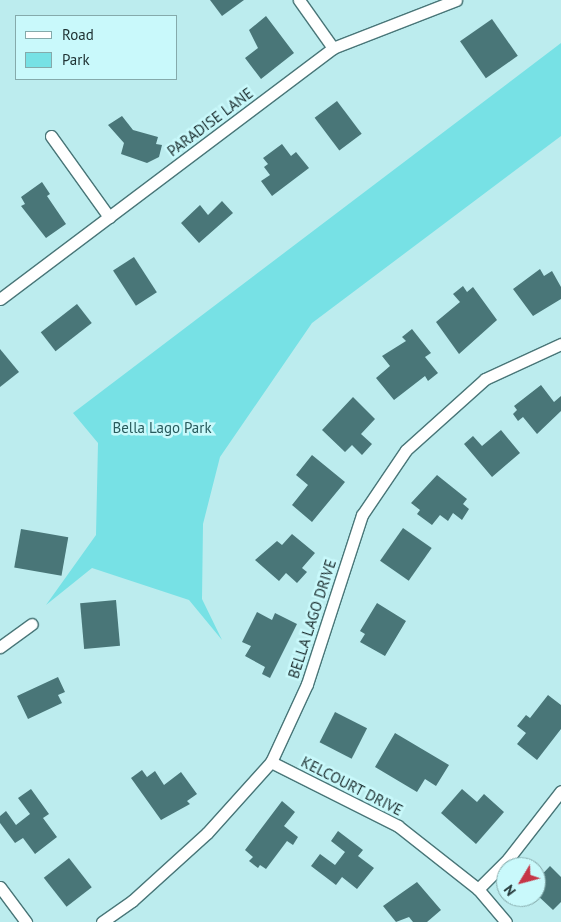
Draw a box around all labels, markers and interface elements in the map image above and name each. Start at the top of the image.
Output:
legend [15,15,178,80]
text: Road [62,25,94,44]
text: Park [62,50,90,69]
street label: PARADISE LANE [164,84,256,160]
park label: Bella Lago Park [112,419,212,437]
street label: BELLA LAGO DRIVE [284,557,340,681]
street label: KELCOURT DRIVE [298,753,406,819]
north arrow [496,857,546,907]
text: N [500,881,520,900]

